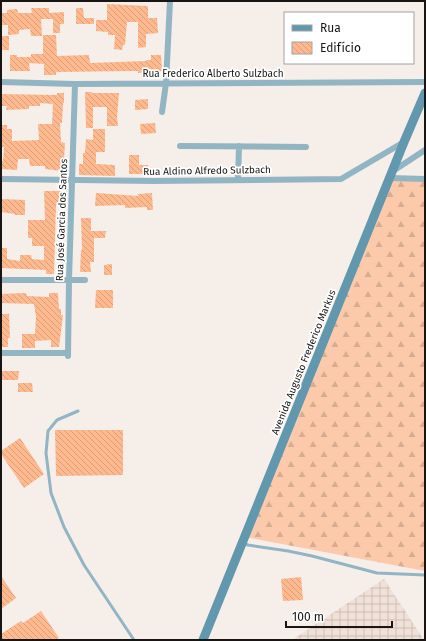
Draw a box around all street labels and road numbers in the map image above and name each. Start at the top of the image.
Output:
street label: Rua Frederico Alberto Sulzbach [142,68,284,80]
street label: Rua José Garcia dos Santos [54,158,70,281]
street label: Rua Aldino Alfredo Sulzbach [143,164,271,178]
street label: Avenida Augusto Frederico Markus [269,288,339,437]

